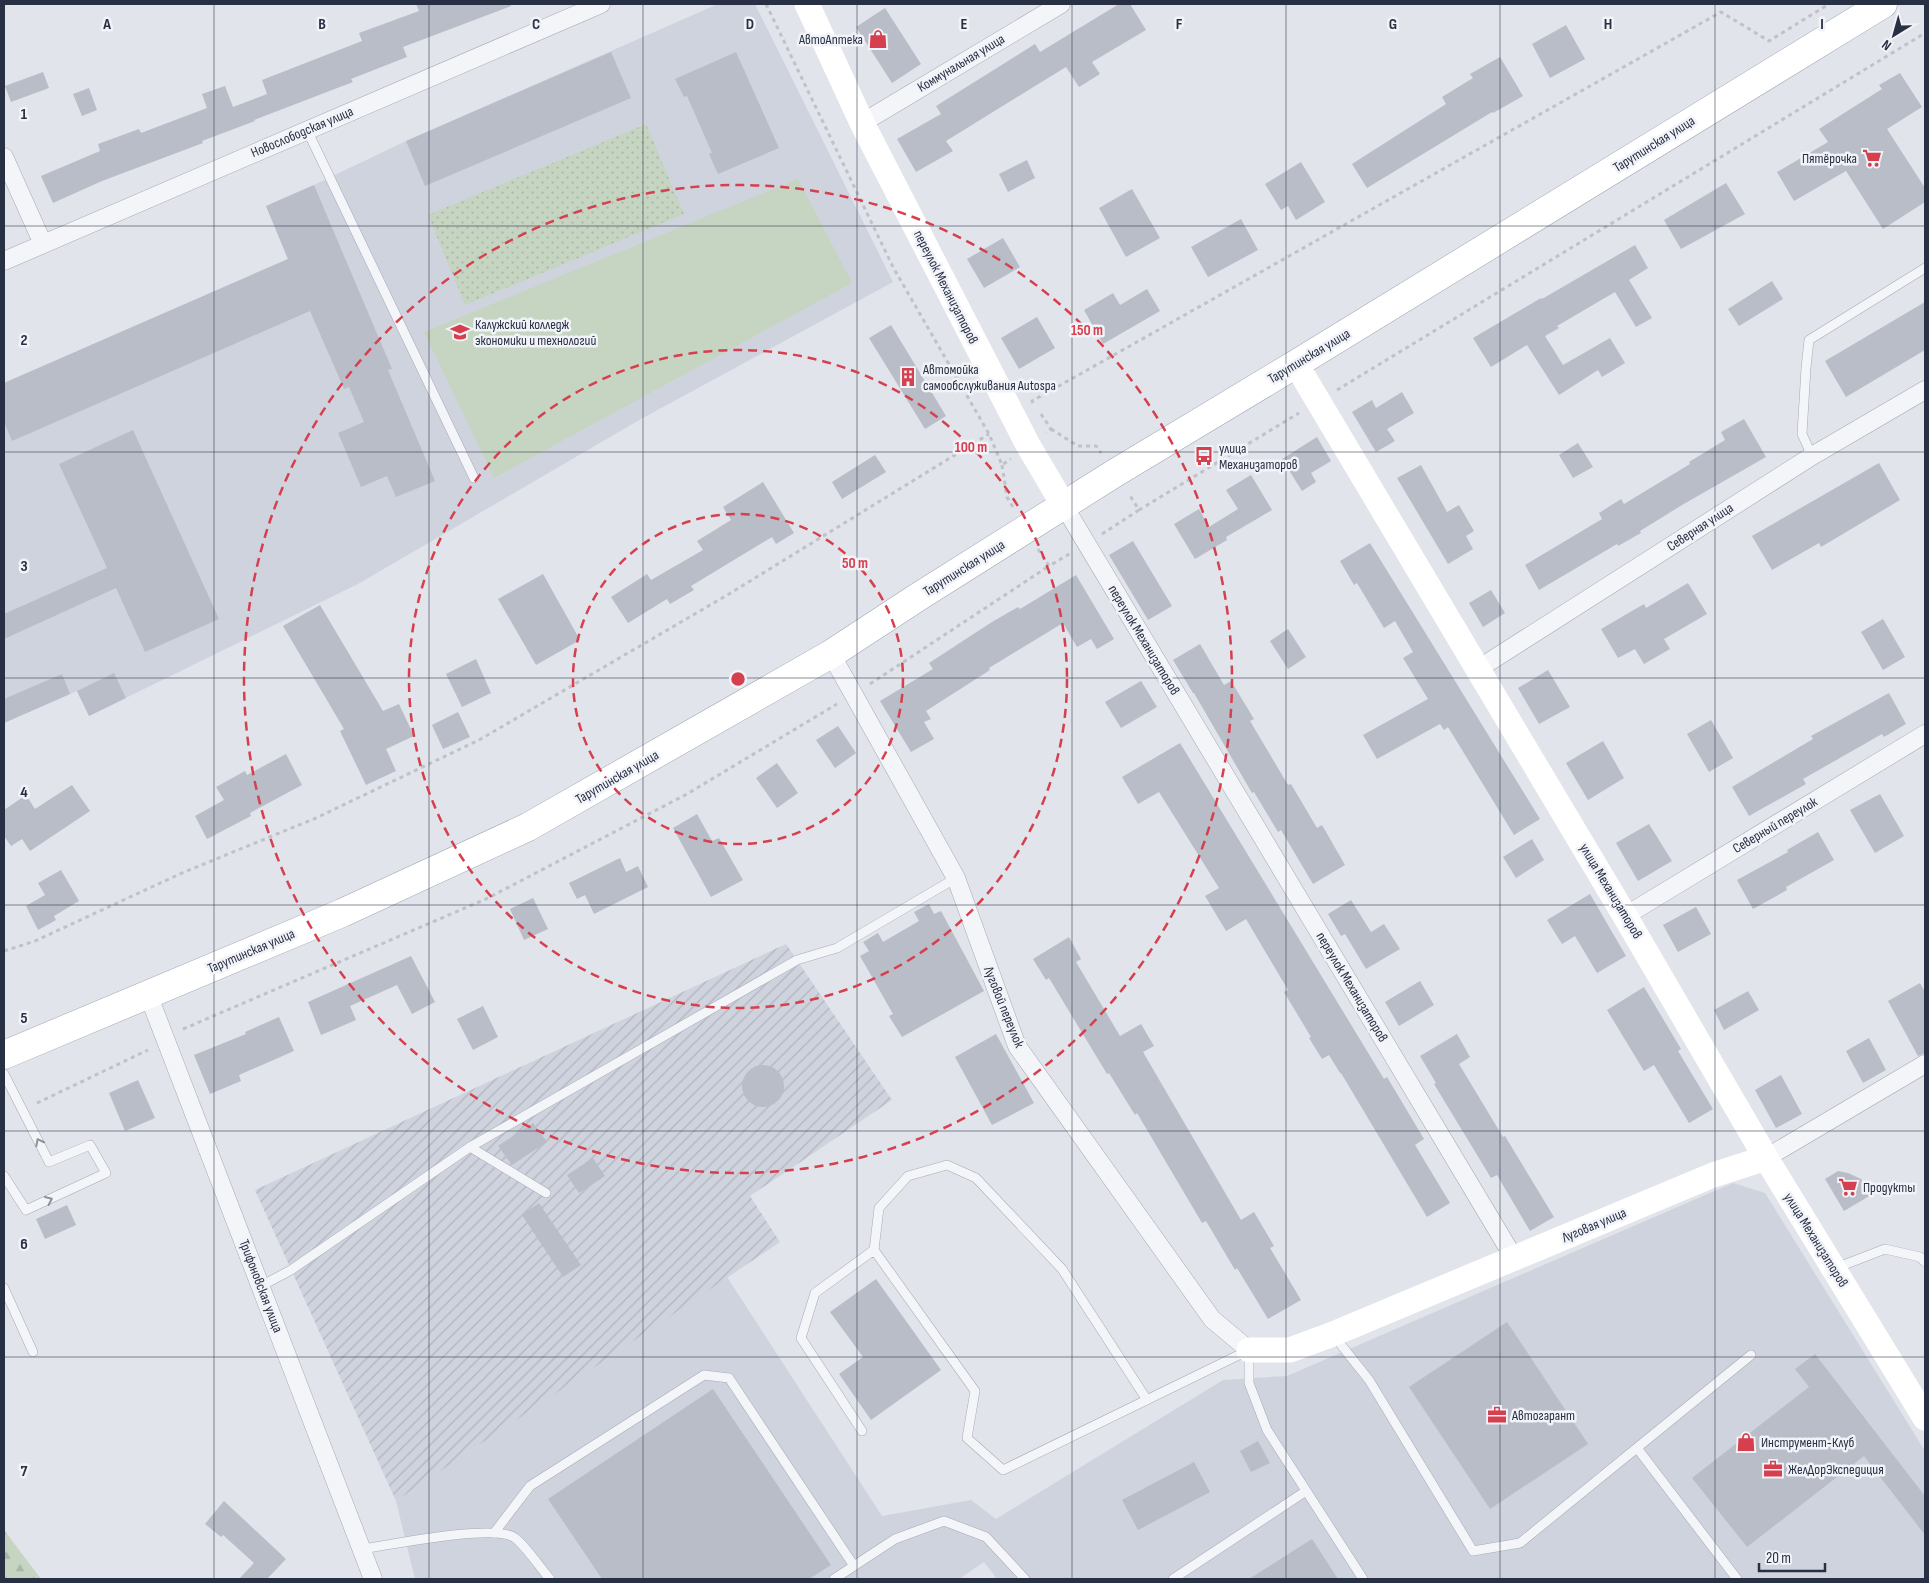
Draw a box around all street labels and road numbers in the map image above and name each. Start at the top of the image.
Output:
street label: Коммунальная улица [914,30,1008,96]
street label: Новослободская улица [248,103,356,161]
street label: Тарутинская улица [1610,112,1698,176]
street label: переулок Механизаторов [910,227,982,347]
street label: Тарутинская улица [1265,325,1353,387]
street label: Северная улица [1664,499,1736,555]
street label: Тарутинская улица [920,536,1008,600]
street label: переулок Механизаторов [1104,582,1184,698]
street label: Тарутинская улица [572,746,662,808]
street label: Северный переулок [1730,793,1821,857]
street label: улица Механизаторов [1576,840,1646,942]
street label: Тарутинская улица [205,925,297,977]
street label: переулок Механизаторов [1312,929,1392,1045]
street label: Луговой переулок [980,963,1028,1051]
street label: улица Механизаторов [1780,1190,1852,1291]
street label: Луговая улица [1558,1204,1629,1247]
street label: Трифоновская улица [235,1237,287,1335]

